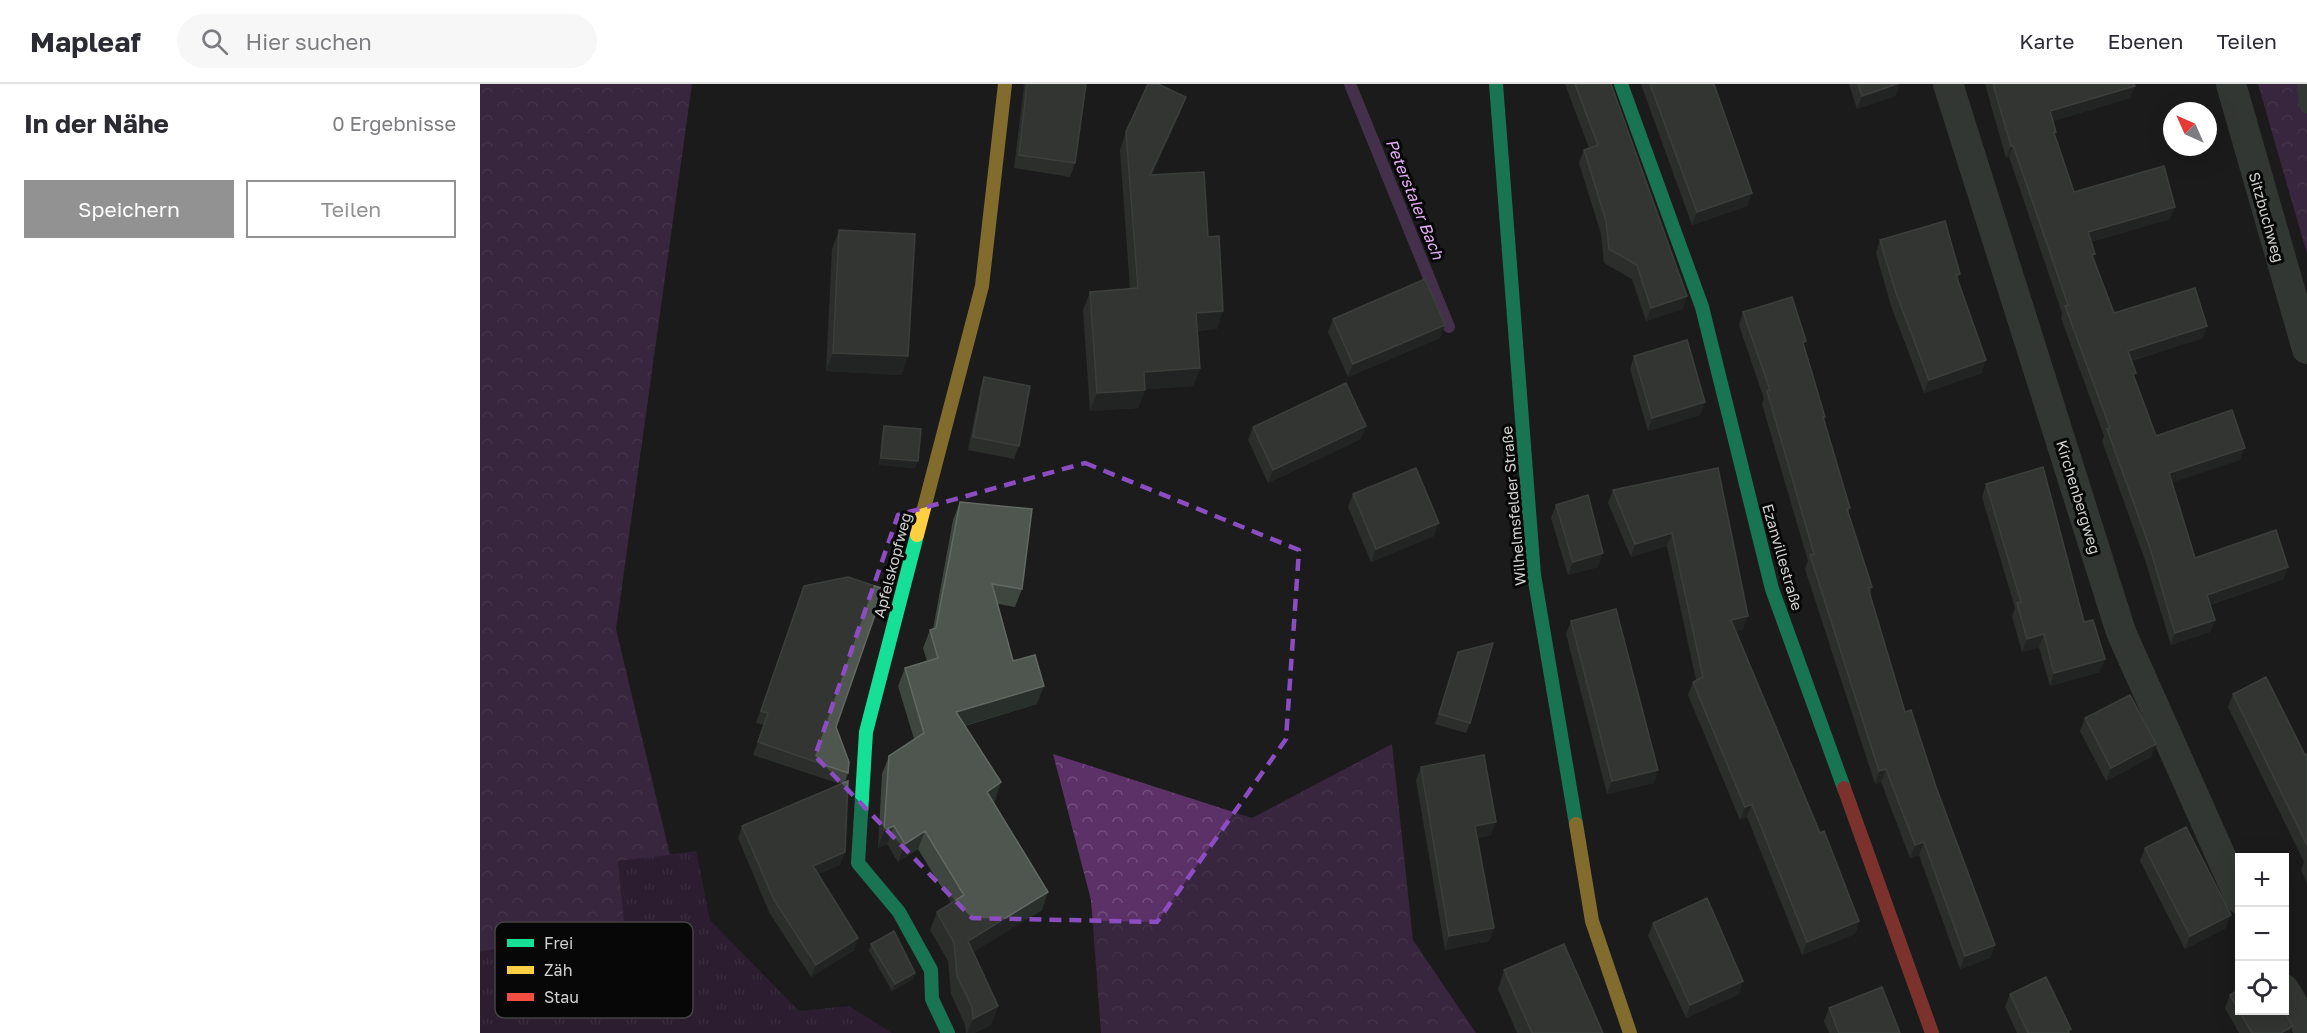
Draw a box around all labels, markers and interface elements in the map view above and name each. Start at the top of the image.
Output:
search box [177,14,597,68]
text: Mapleaf [30,25,141,58]
icon: search [198,25,231,58]
text: Hier suchen [246,28,372,55]
text: Karte [2019,28,2075,54]
text: Ebenen [2108,28,2183,54]
text: Teilen [2216,28,2277,54]
north arrow [2163,102,2217,156]
text: In der Nähe [24,108,169,139]
text: 0 Ergebnisse [332,111,456,135]
water label: Peterstaler Bach [1382,136,1449,263]
street label: Sitzbuchweg [2246,170,2288,264]
button: Speichern [24,180,234,238]
button: Teilen [246,180,456,238]
street label: Wilhelmsfelder Straße [1497,425,1529,587]
street label: Kirchenbergweg [2053,438,2105,556]
street label: Ezanvillestraße [1759,502,1807,613]
street label: Apfelskopfweg [869,511,915,619]
map controls [2235,853,2289,1015]
button: + [2235,853,2289,907]
button: − [2235,907,2289,961]
legend [495,922,693,1018]
text: Frei [544,933,573,953]
text: Zäh [544,960,572,980]
button: locate [2235,961,2289,1015]
text: Stau [544,987,579,1007]

